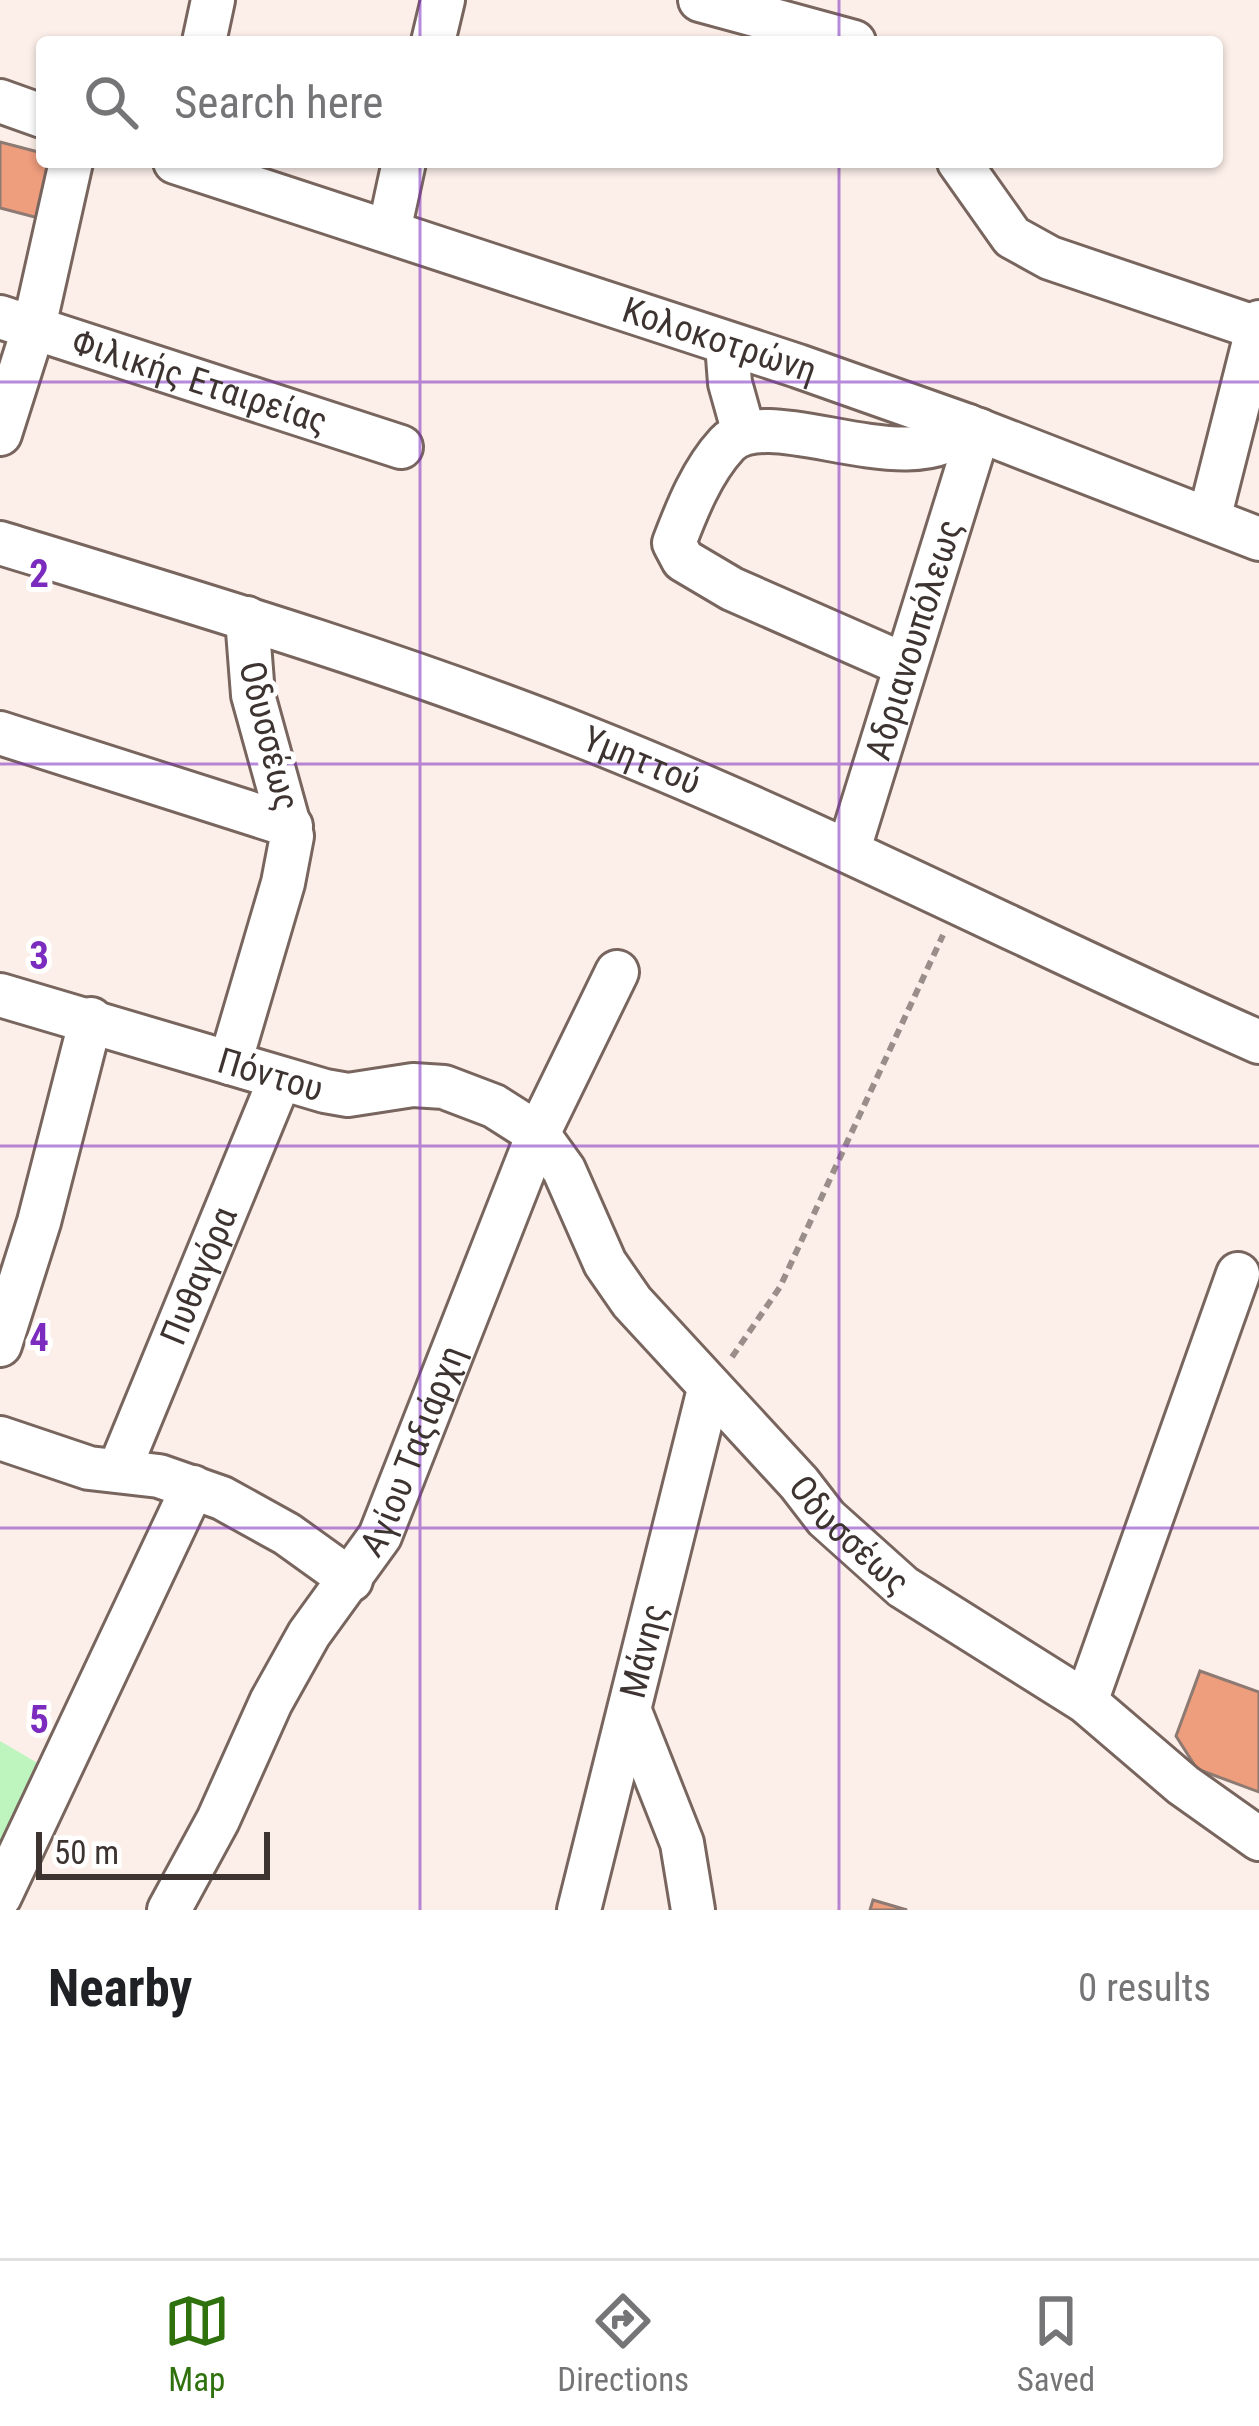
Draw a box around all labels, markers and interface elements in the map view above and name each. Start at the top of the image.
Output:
search box [36,36,1223,168]
icon: search [78,69,144,135]
text: Search here [174,76,383,129]
street label: Κολοκοτρώνη [617,289,822,392]
street label: Φιλικής Εταιρείας [67,321,333,443]
street label: Αδριανουπόλεως [857,514,971,765]
text: 2 [29,551,49,597]
street label: Οδυσσέως [230,657,308,815]
street label: Υμηττού [577,718,707,804]
text: 3 [29,933,49,979]
street label: Πόντου [213,1040,328,1110]
street label: Πυθαγόρα [152,1201,246,1351]
text: 4 [29,1315,49,1361]
street label: Αγίου Ταξιάρχη [351,1340,474,1565]
street label: Οδυσσέως [780,1467,918,1603]
street label: Μάνης [612,1600,676,1702]
text: 5 [29,1697,49,1743]
scale bar [36,1826,270,1879]
text: 50 m [54,1833,119,1872]
text: Nearby [48,1959,192,2018]
text: 0 results [1078,1965,1211,2011]
tab: Map [164,2288,230,2399]
tab: Directions [557,2288,689,2399]
tab: Saved [1017,2288,1095,2399]

